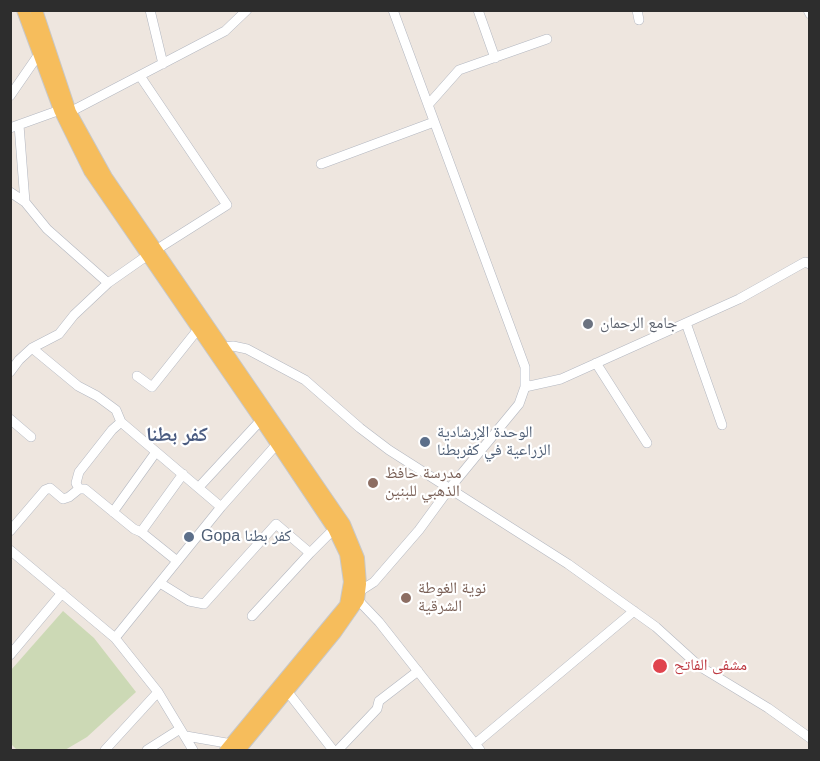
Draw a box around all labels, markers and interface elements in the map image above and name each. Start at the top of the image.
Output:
place label: جامع الرحمان [600,314,677,334]
marker: جامع الرحمان [581,317,595,331]
district label: كفر بطنا [146,423,208,447]
place label: الوحدة الإرشادية الزراعية في كفربطنا [437,423,551,461]
marker: الوحدة الإرشادية الزراعية في كفربطنا [418,435,432,449]
place label: مدرسة حافظ الذهبي للبنين [385,464,462,502]
marker: مدرسة حافظ الذهبي للبنين [366,476,380,490]
place label: Gopa كفر بطنا [201,527,292,547]
marker: Gopa كفر بطنا [182,530,196,544]
place label: نوية الغوطة الشرقية [418,579,486,617]
marker: نوية الغوطة الشرقية [399,591,413,605]
place label: مشفى الفاتح [674,656,747,676]
marker: مشفى الفاتح [651,657,669,675]

